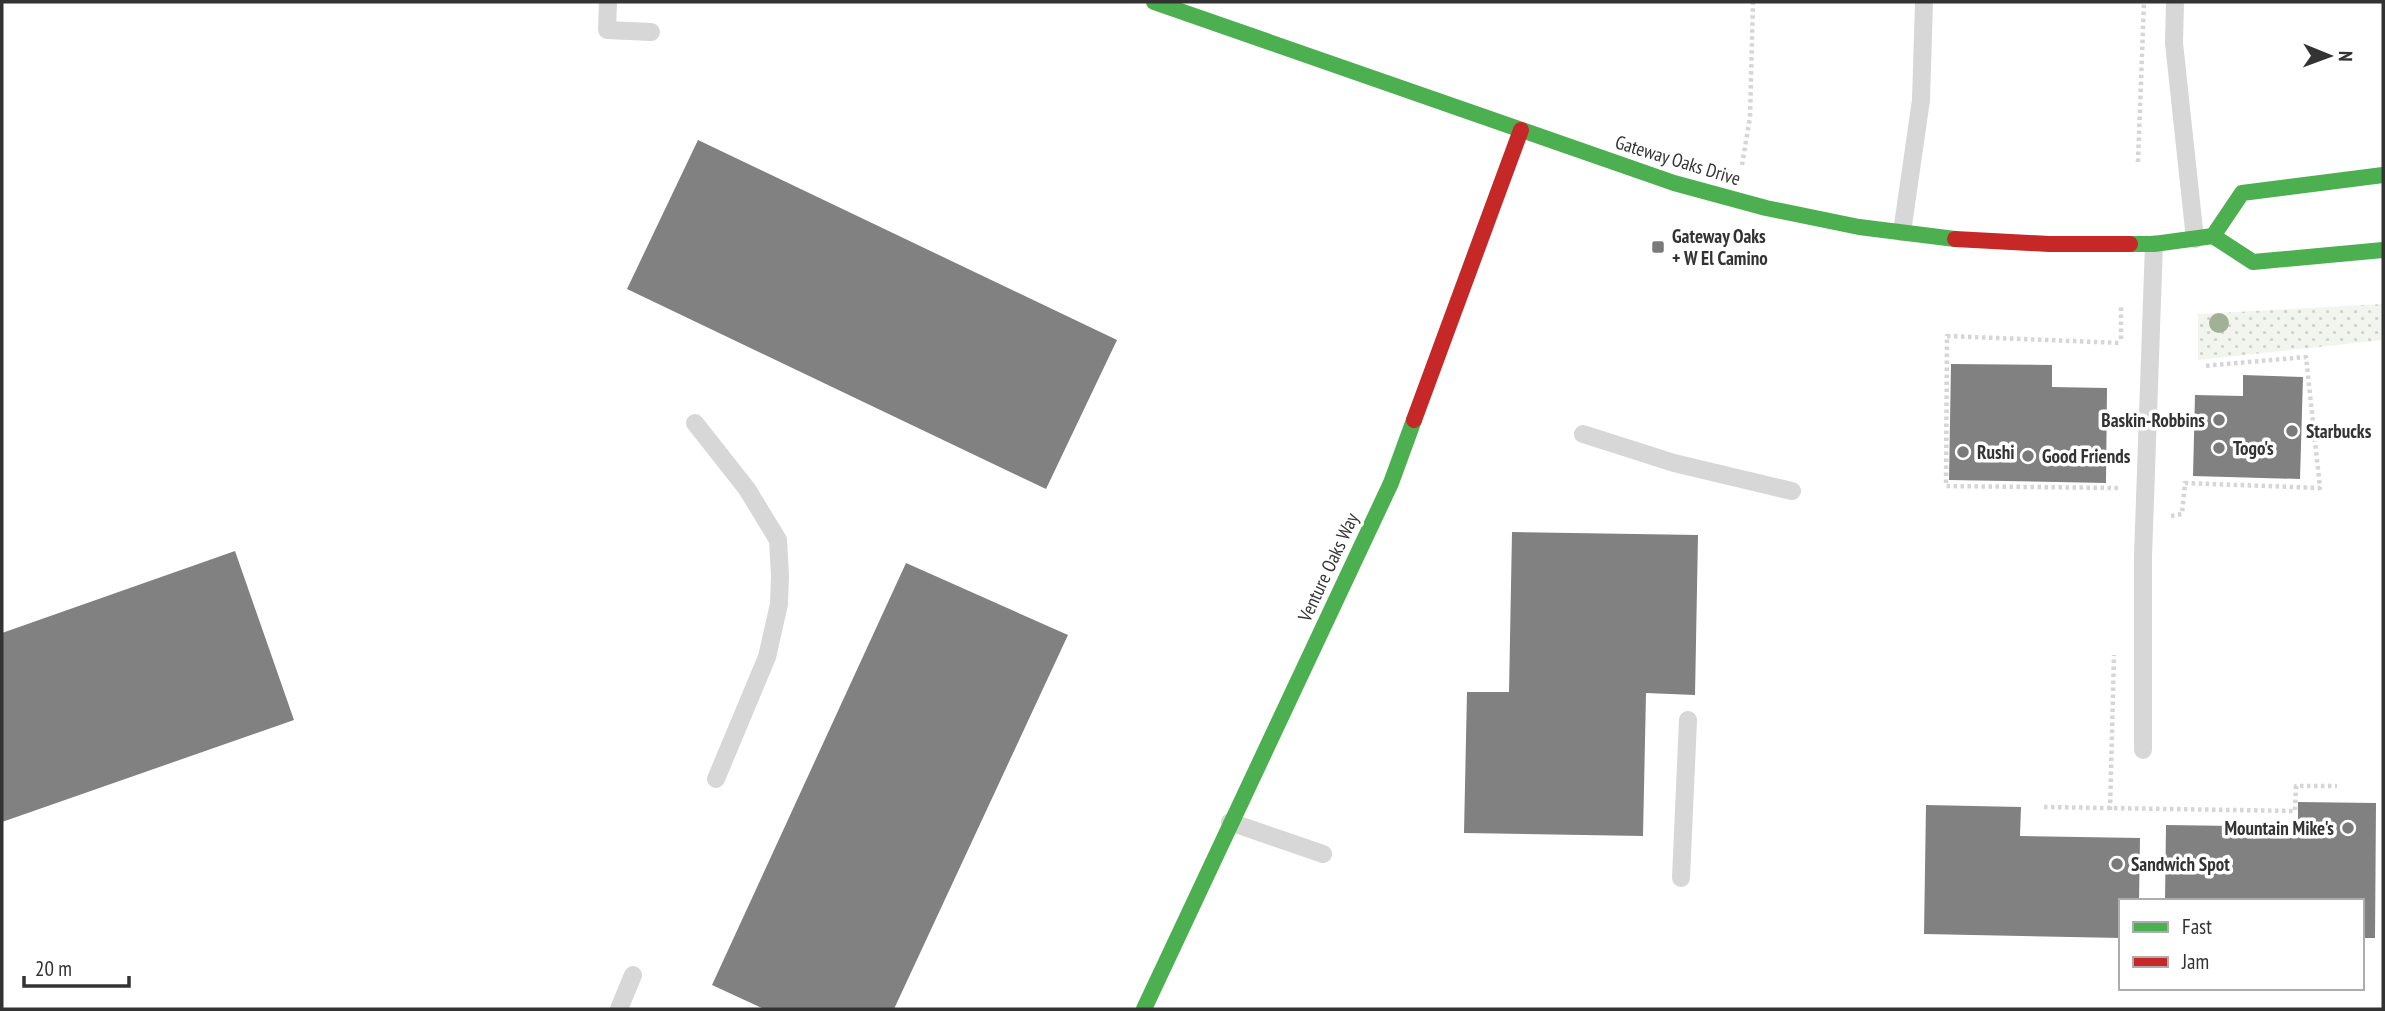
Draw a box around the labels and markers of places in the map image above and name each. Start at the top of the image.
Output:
place label: Gateway Oaks + W El Camino [1672,224,1768,270]
marker: Gateway Oaks + W El Camino [1650,239,1666,255]
place label: Baskin-Robbins [2101,408,2205,432]
marker: Baskin-Robbins [2211,412,2227,428]
place label: Starbucks [2306,419,2372,443]
marker: Starbucks [2284,423,2300,439]
place label: Togo's [2233,436,2274,460]
place label: Rushi [1977,440,2015,464]
marker: Togo's [2211,440,2227,456]
marker: Rushi [1955,444,1971,460]
place label: Good Friends [2042,444,2131,468]
marker: Good Friends [2020,448,2036,464]
place label: Mountain Mike's [2224,816,2334,840]
marker: Mountain Mike's [2340,820,2356,836]
place label: Sandwich Spot [2131,852,2230,876]
marker: Sandwich Spot [2109,856,2125,872]

